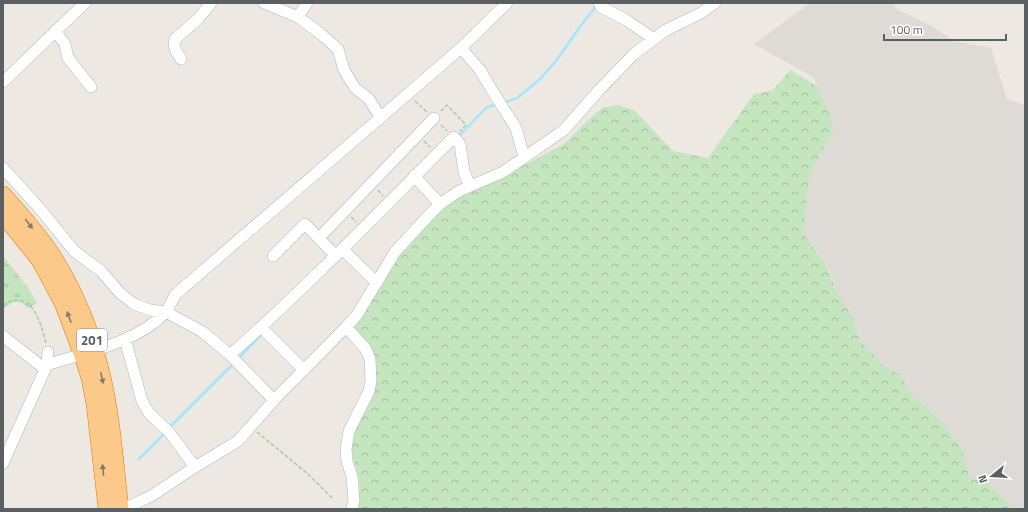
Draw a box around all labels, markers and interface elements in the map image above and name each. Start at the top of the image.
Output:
scale bar [884,16,1006,42]
text: 100 m [890,20,923,39]
one-way arrow [25,219,33,230]
one-way arrow [65,310,71,322]
road number: 201 [77,329,107,351]
one-way arrow [100,372,106,384]
north arrow [972,456,1012,496]
one-way arrow [99,464,106,476]
text: N [974,473,991,485]

